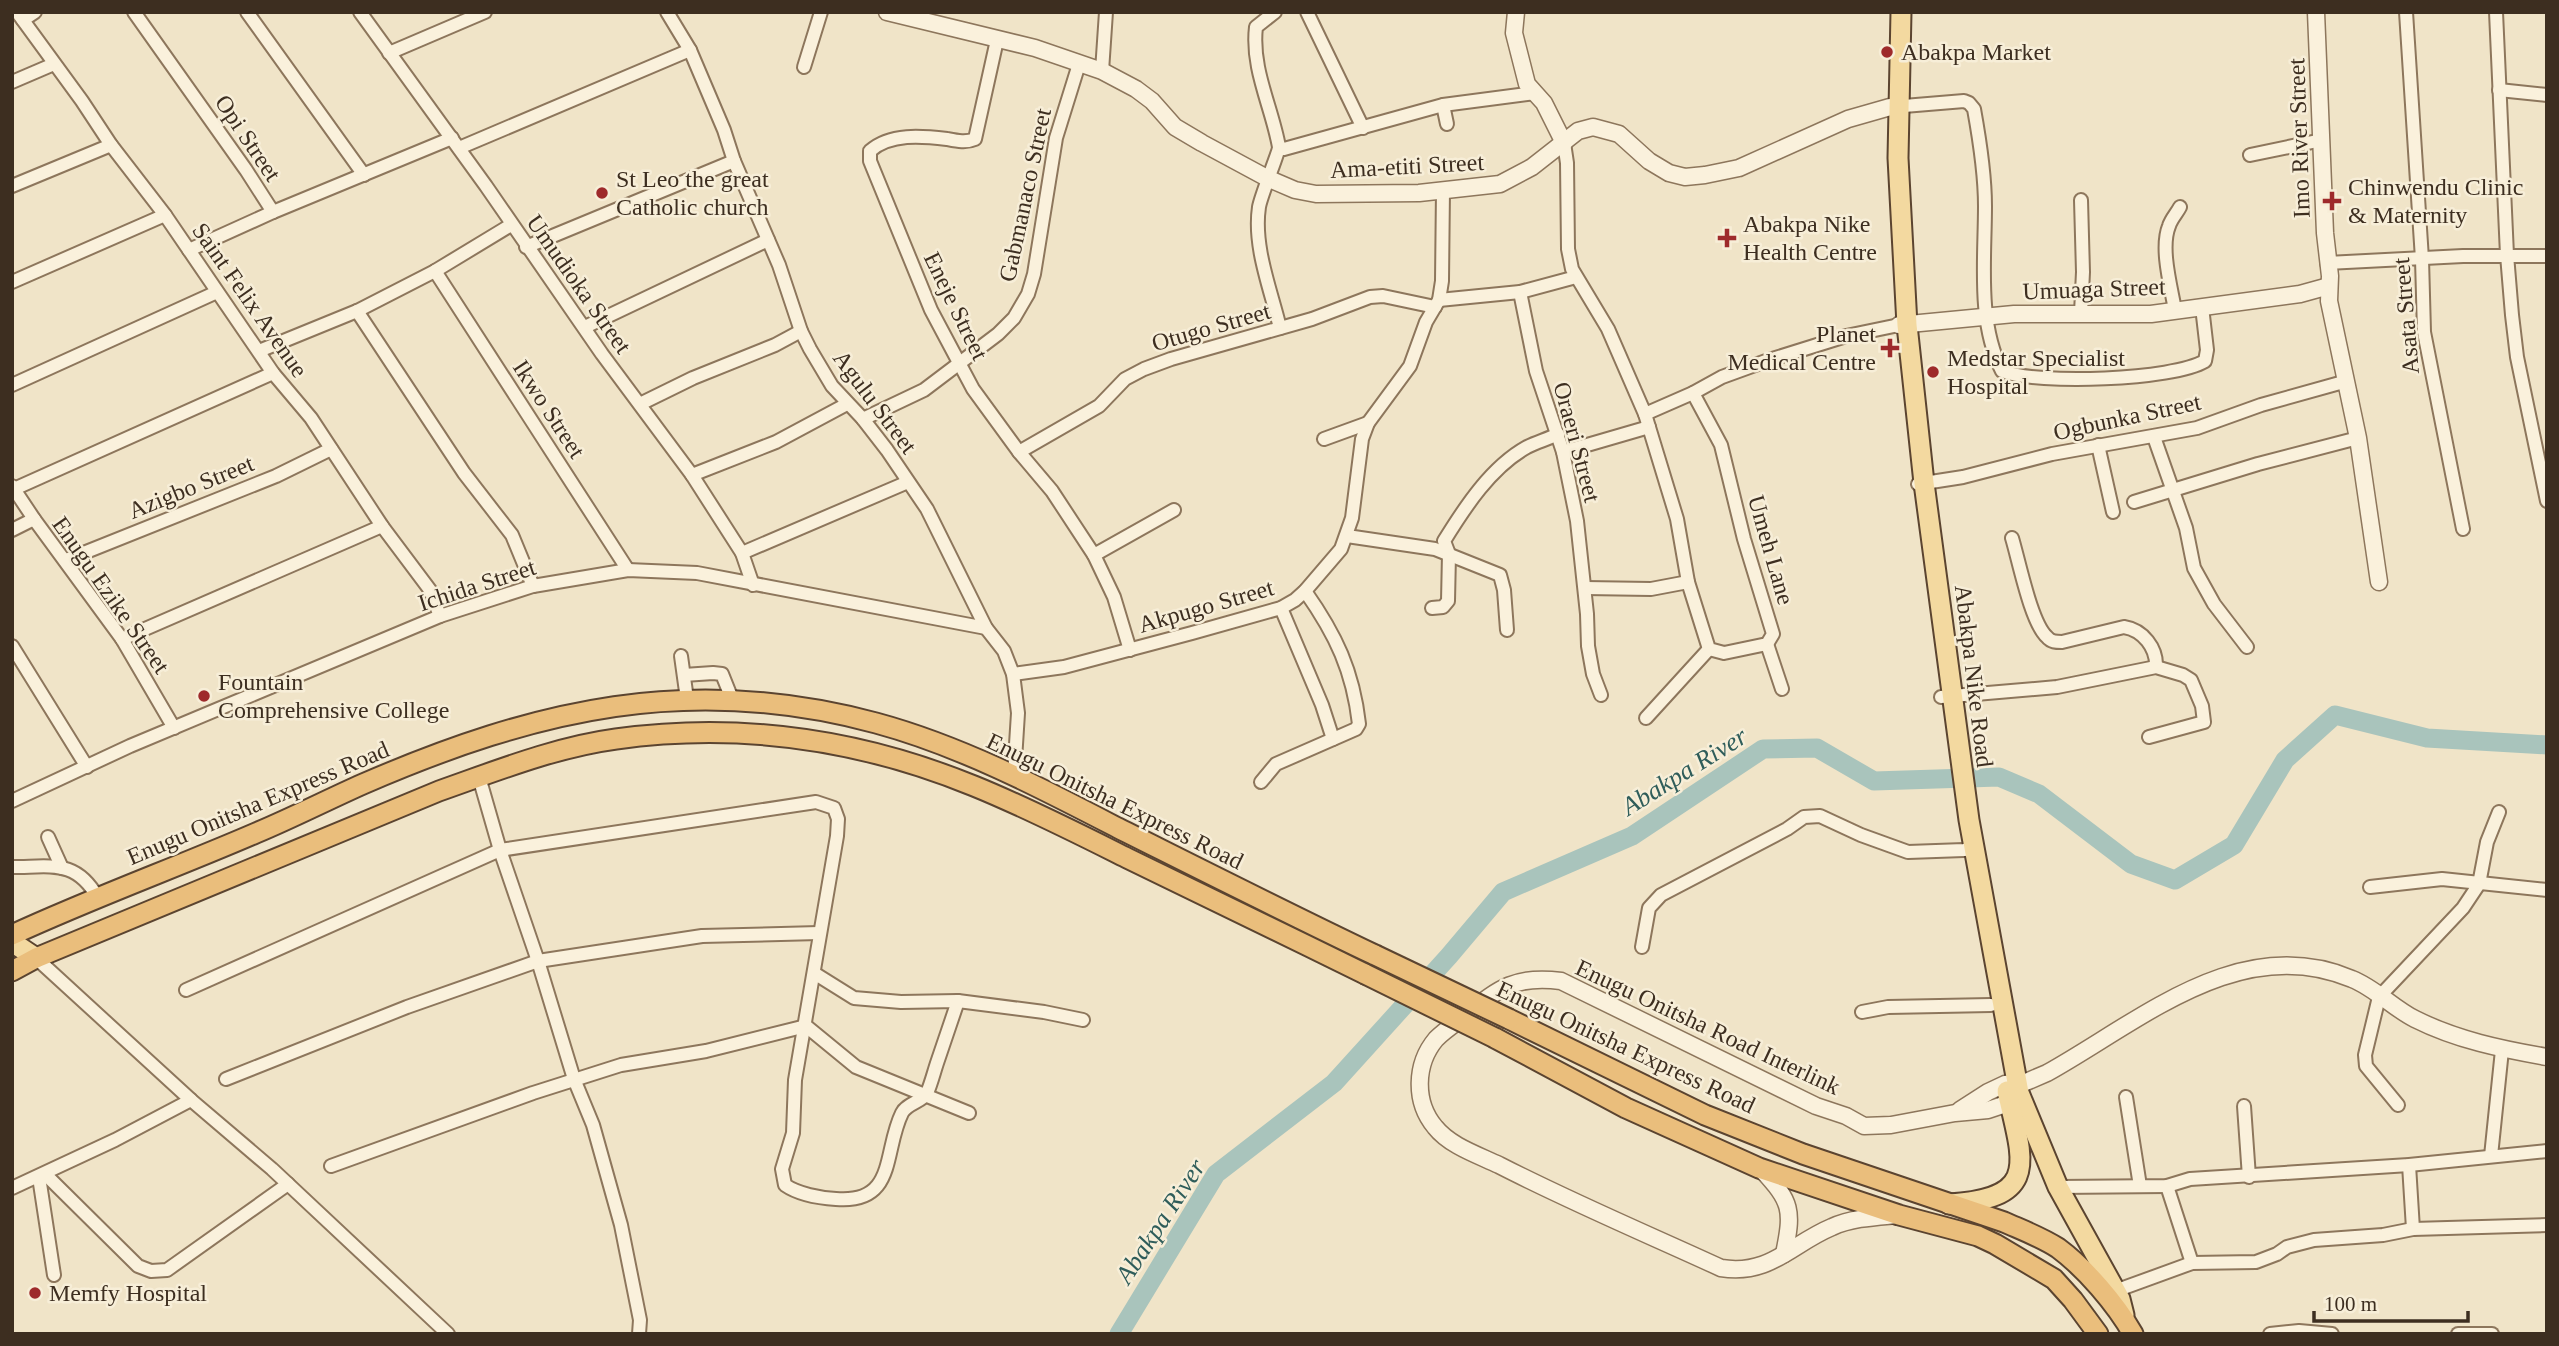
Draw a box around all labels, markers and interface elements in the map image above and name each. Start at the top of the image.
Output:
place label: Abakpa Market [1901,39,2051,65]
marker: Abakpa Market [1879,44,1895,60]
street label: Imo River Street [2283,57,2315,218]
street label: Opi Street [210,90,286,186]
street label: Gabmanaco Street [994,106,1056,284]
street label: Ama-etiti Street [1329,149,1485,183]
place label: St Leo the great Catholic church [616,166,769,220]
place label: Chinwendu Clinic & Maternity [2348,174,2523,228]
marker: St Leo the great Catholic church [594,185,610,201]
marker: Chinwendu Clinic & Maternity [2322,191,2342,211]
street label: Umudioka Street [522,210,637,359]
place label: Abakpa Nike Health Centre [1743,211,1877,265]
street label: Saint Felix Avenue [187,218,313,382]
marker: Abakpa Nike Health Centre [1717,228,1737,248]
street label: Eneje Street [919,248,993,364]
street label: Asata Street [2388,256,2424,375]
street label: Umuaga Street [2022,273,2166,304]
street label: Otugo Street [1149,298,1274,356]
place label: Planet Medical Centre [1727,321,1876,375]
marker: Planet Medical Centre [1882,340,1898,356]
street label: Agulu Street [828,345,922,459]
place label: Medstar Specialist Hospital [1947,345,2125,399]
street label: Ikwo Street [508,355,590,463]
marker: Medstar Specialist Hospital [1925,364,1941,380]
street label: Oraeri Street [1548,379,1606,505]
street label: Ogbunka Street [2051,389,2203,445]
street label: Azigbo Street [125,450,258,524]
street label: Umeh Lane [1743,492,1799,608]
street label: Enugu Ezike Street [47,512,175,679]
street label: Ichida Street [415,554,539,616]
street label: Akpugo Street [1135,574,1277,638]
street label: Abakpa Nike Road [1950,583,1998,769]
place label: Fountain Comprehensive College [218,669,449,723]
marker: Fountain Comprehensive College [196,688,212,704]
water label: Abakpa River [1615,721,1753,822]
street label: Enugu Onitsha Express Road [983,728,1247,874]
street label: Enugu Onitsha Express Road [123,736,393,870]
street label: Enugu Onitsha Road Interlink [1572,954,1844,1100]
street label: Enugu Onitsha Express Road [1493,976,1759,1118]
water label: Abakpa River [1108,1153,1212,1290]
place label: Memfy Hospital [49,1280,207,1306]
scale bar [2314,1280,2468,1324]
marker: Memfy Hospital [27,1285,43,1301]
text: 100 m [2324,1292,2377,1316]

